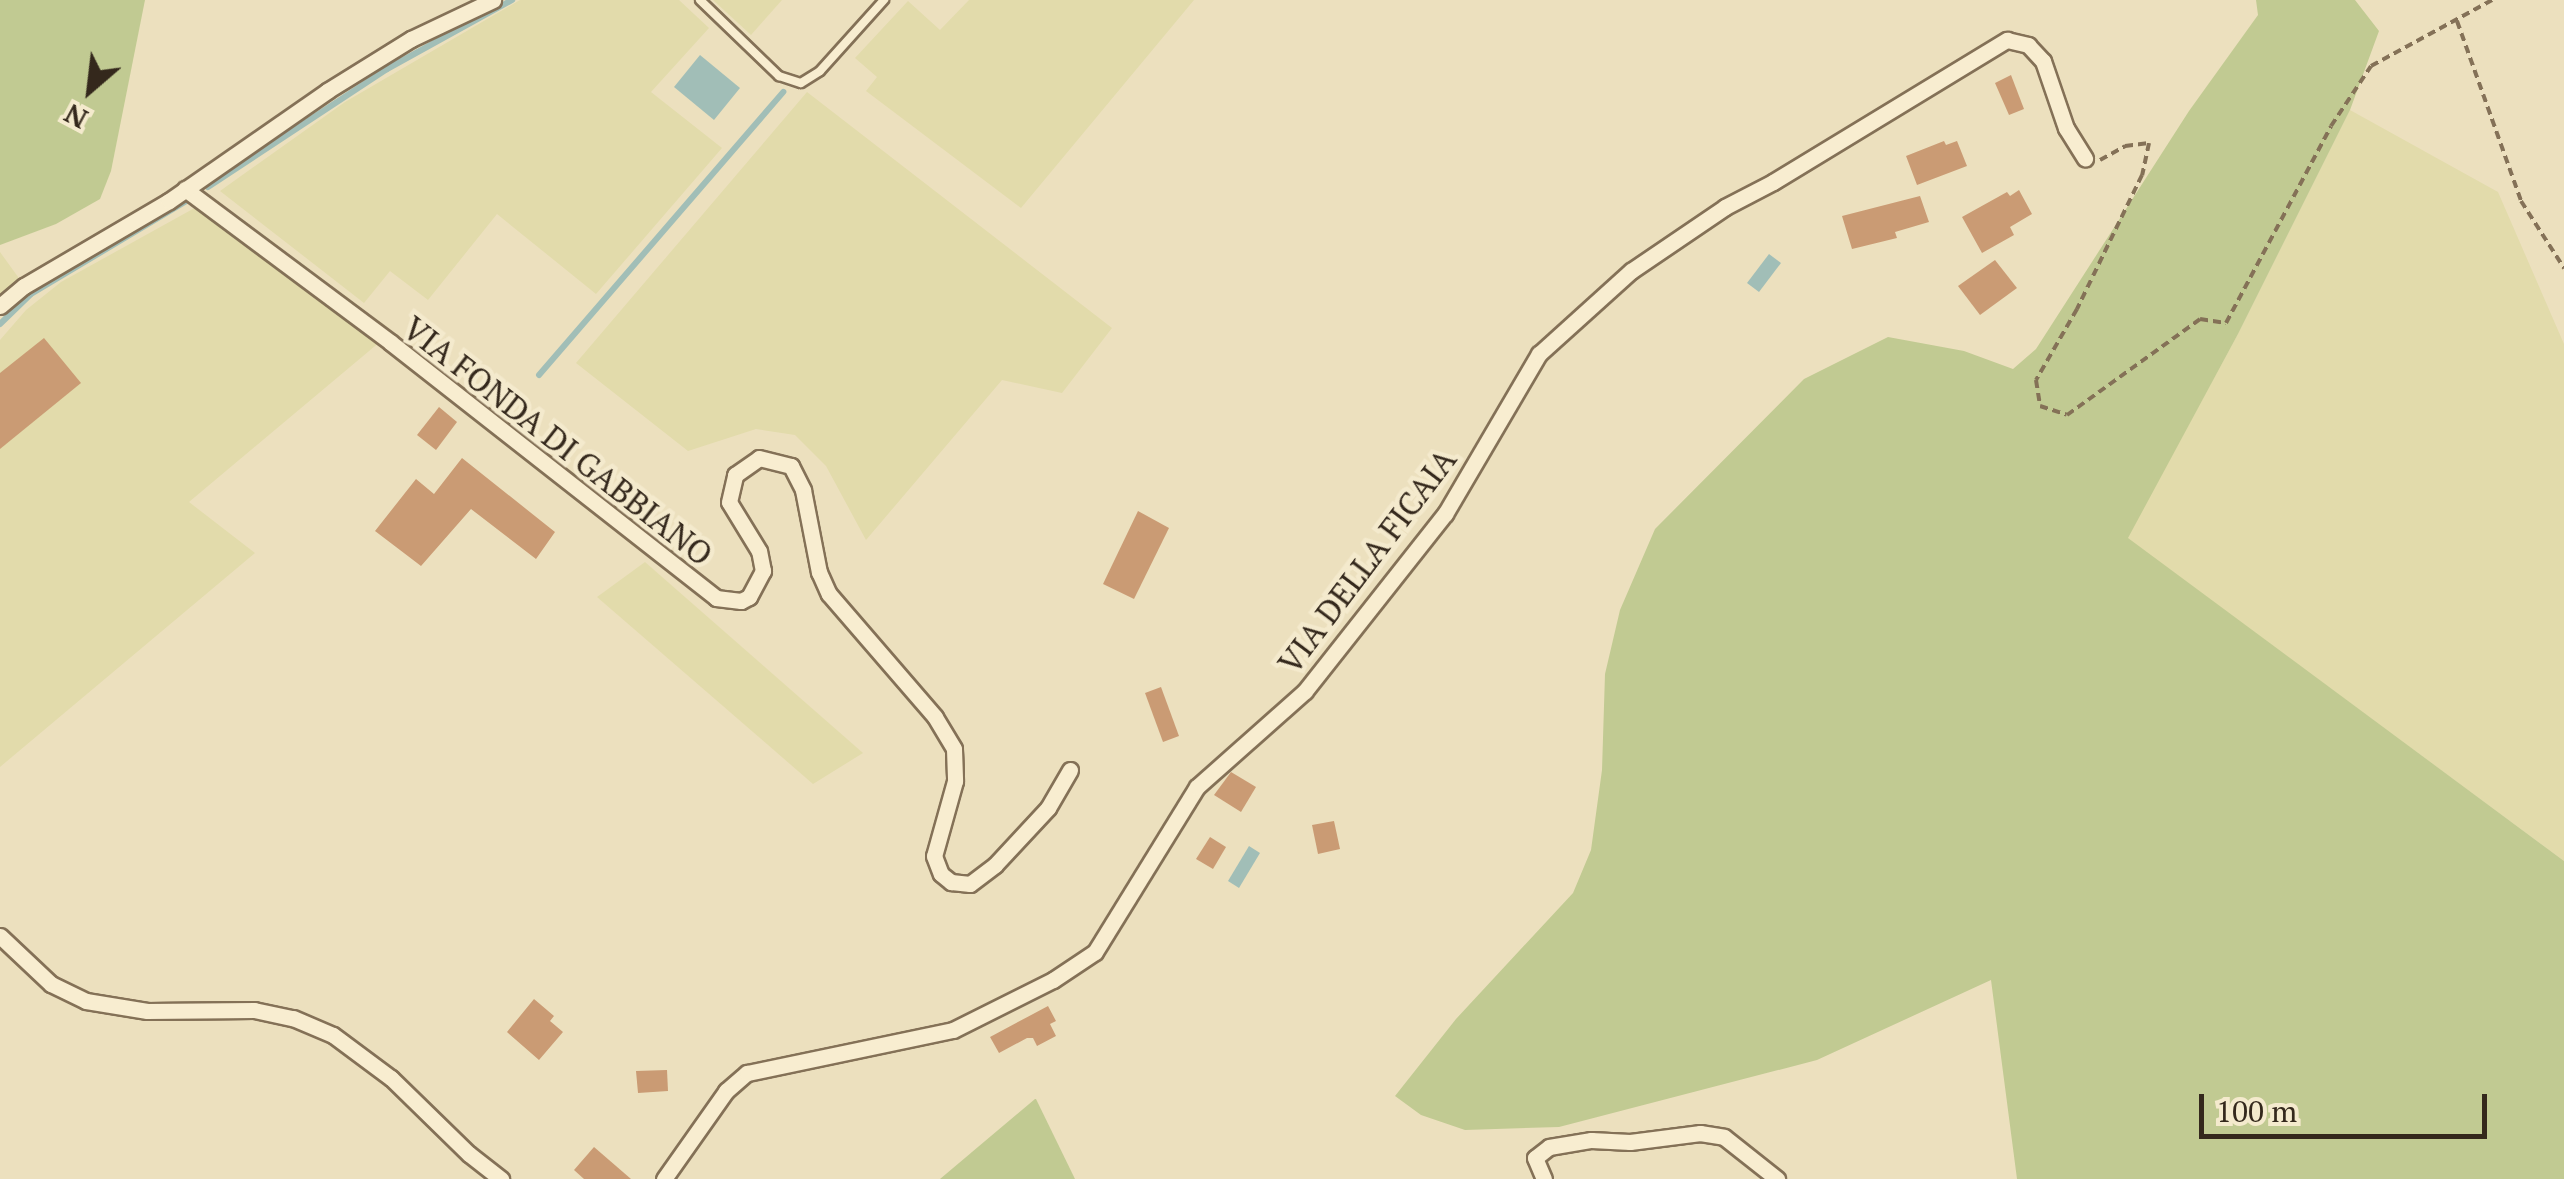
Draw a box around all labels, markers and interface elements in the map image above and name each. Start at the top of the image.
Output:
north arrow [40,40,140,140]
text: N [58,96,94,138]
street label: VIA FONDA DI GABBIANO [395,308,721,574]
street label: VIA DELLA FICAIA [1270,441,1464,681]
scale bar [2204,1074,2492,1136]
text: 100 m [2216,1091,2297,1131]

